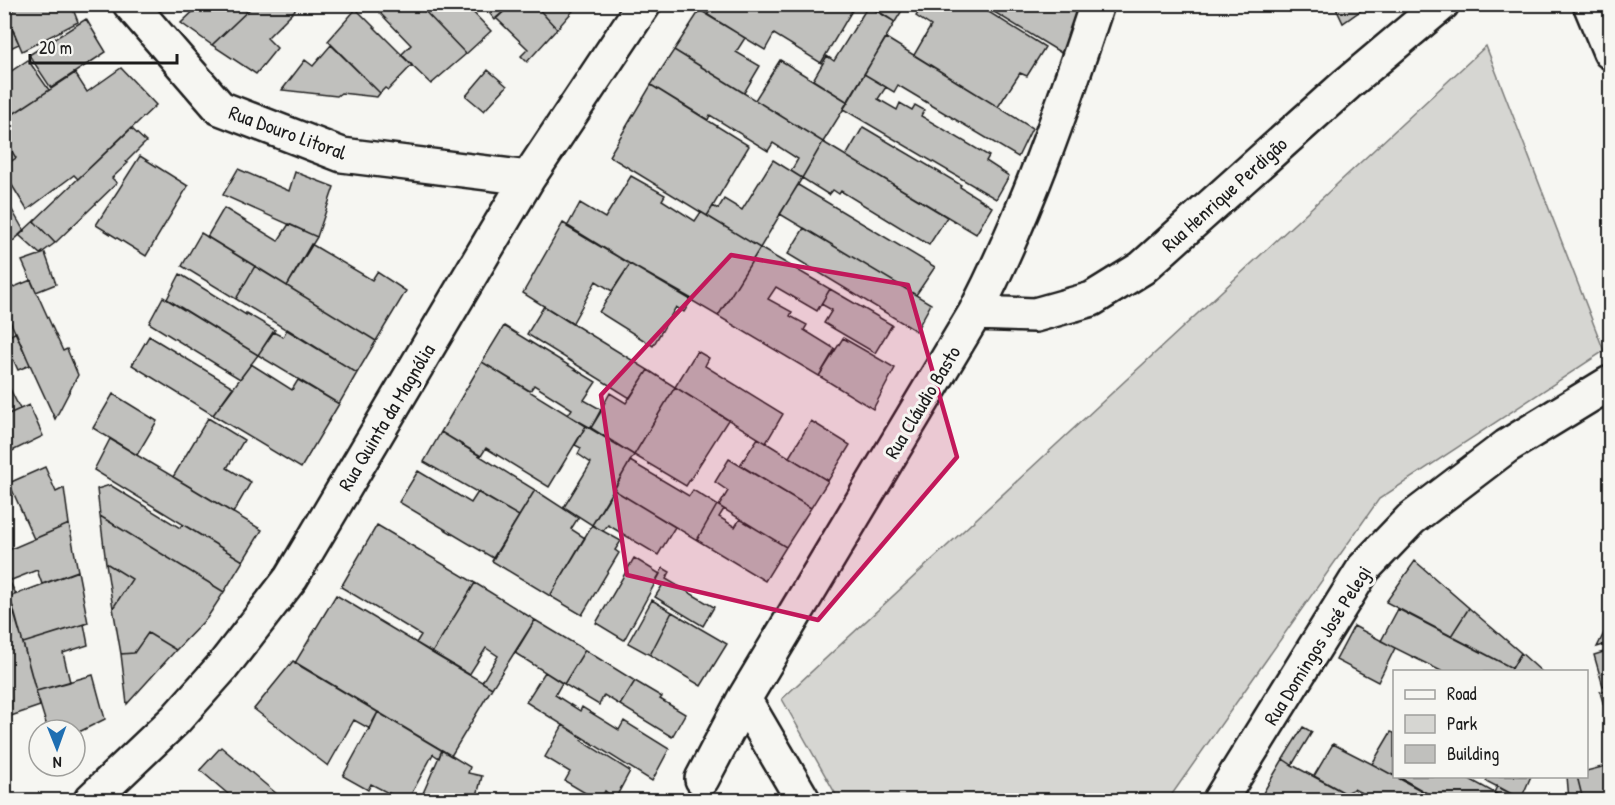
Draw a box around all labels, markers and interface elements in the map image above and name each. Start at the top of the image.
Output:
scale bar [30,27,177,65]
text: 20 m [39,35,72,60]
street label: Rua Douro Litoral [226,98,351,166]
street label: Rua Henrique Perdigão [1155,130,1293,258]
street label: Rua Quinta da Magnólia [331,338,441,496]
street label: Rua Cláudio Basto [878,341,966,463]
street label: Rua Domingos José Pelegi [1257,560,1377,730]
legend [1393,670,1588,778]
text: Road [1447,681,1477,706]
text: Park [1447,711,1478,736]
north arrow [27,718,87,778]
text: Building [1447,741,1499,766]
text: N [52,752,62,774]

